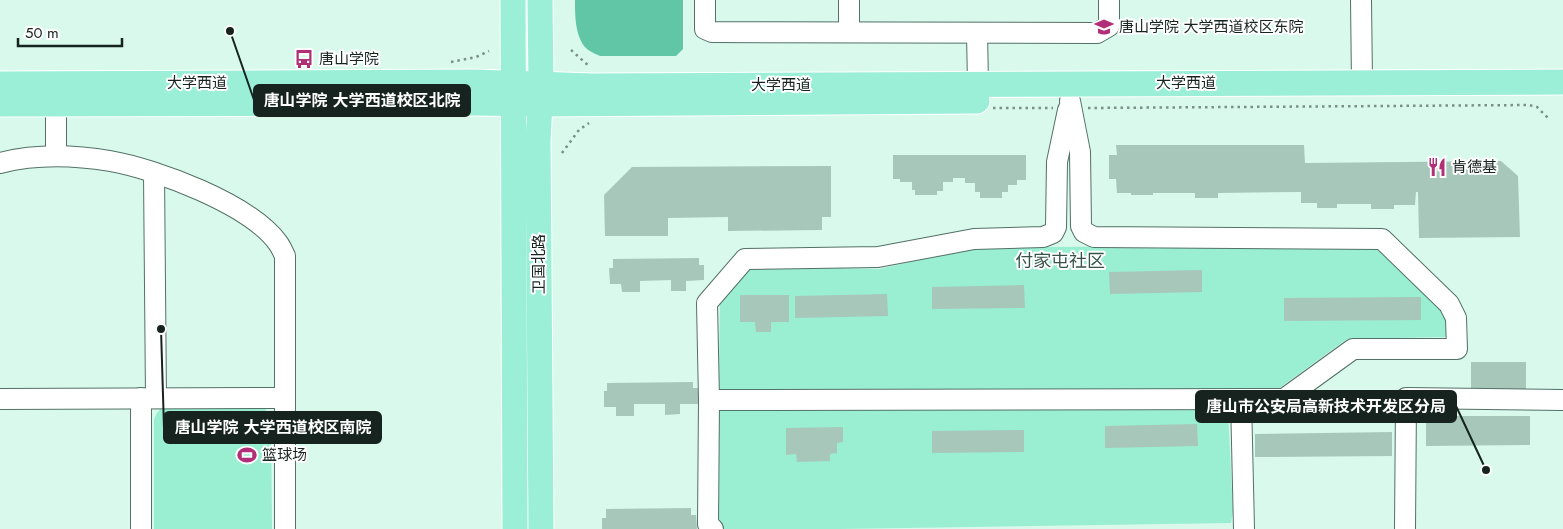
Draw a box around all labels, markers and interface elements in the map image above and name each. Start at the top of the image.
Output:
scale bar [18,15,121,47]
school or university icon: 唐山学院 大学西道校区东院 [1093,16,1115,38]
place label: 唐山学院 大学西道校区东院 [1119,16,1304,38]
text: 50 m [25,22,59,44]
bus stop icon: 唐山学院 [293,48,315,70]
place label: 唐山学院 [319,48,379,70]
street label: 大学西道 [167,72,227,94]
street label: 大学西道 [1156,72,1216,94]
street label: 大学西道 [751,74,811,96]
callout: 唐山学院 大学西道校区北院 [254,85,470,116]
text: 唐山学院 大学西道校区北院 [264,89,460,112]
restaurant icon: 肯德基 [1426,156,1448,178]
place label: 肯德基 [1452,156,1497,178]
street label: 卫国北路 [528,234,550,294]
district label: 付家屯社区 [1015,248,1105,274]
callout: 唐山市公安局高新技术开发区分局 [1196,391,1456,422]
text: 唐山市公安局高新技术开发区分局 [1206,395,1446,418]
callout: 唐山学院 大学西道校区南院 [164,412,381,443]
text: 唐山学院 大学西道校区南院 [175,416,371,439]
sports icon: 篮球场 [236,444,258,466]
place label: 篮球场 [262,444,307,466]

